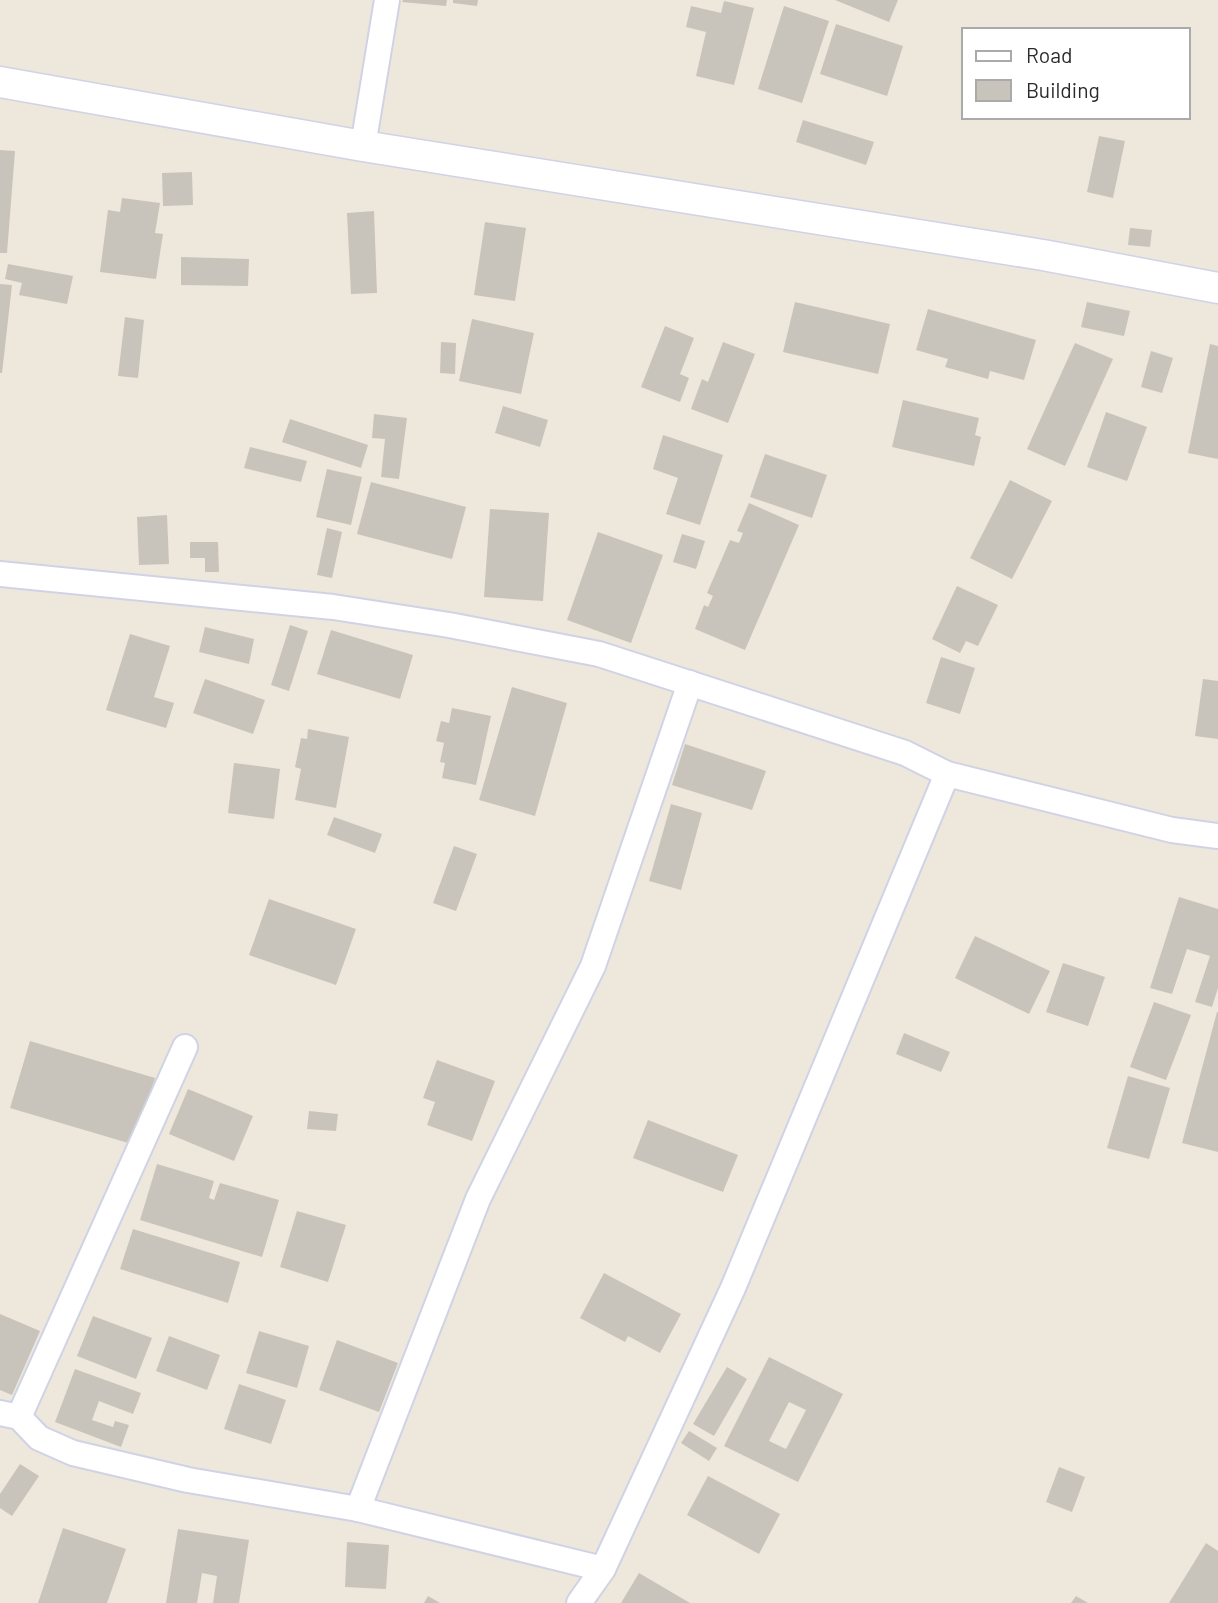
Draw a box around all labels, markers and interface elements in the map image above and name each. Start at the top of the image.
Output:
legend [962,28,1190,119]
text: Road [1026,42,1072,67]
text: Building [1026,77,1100,102]

